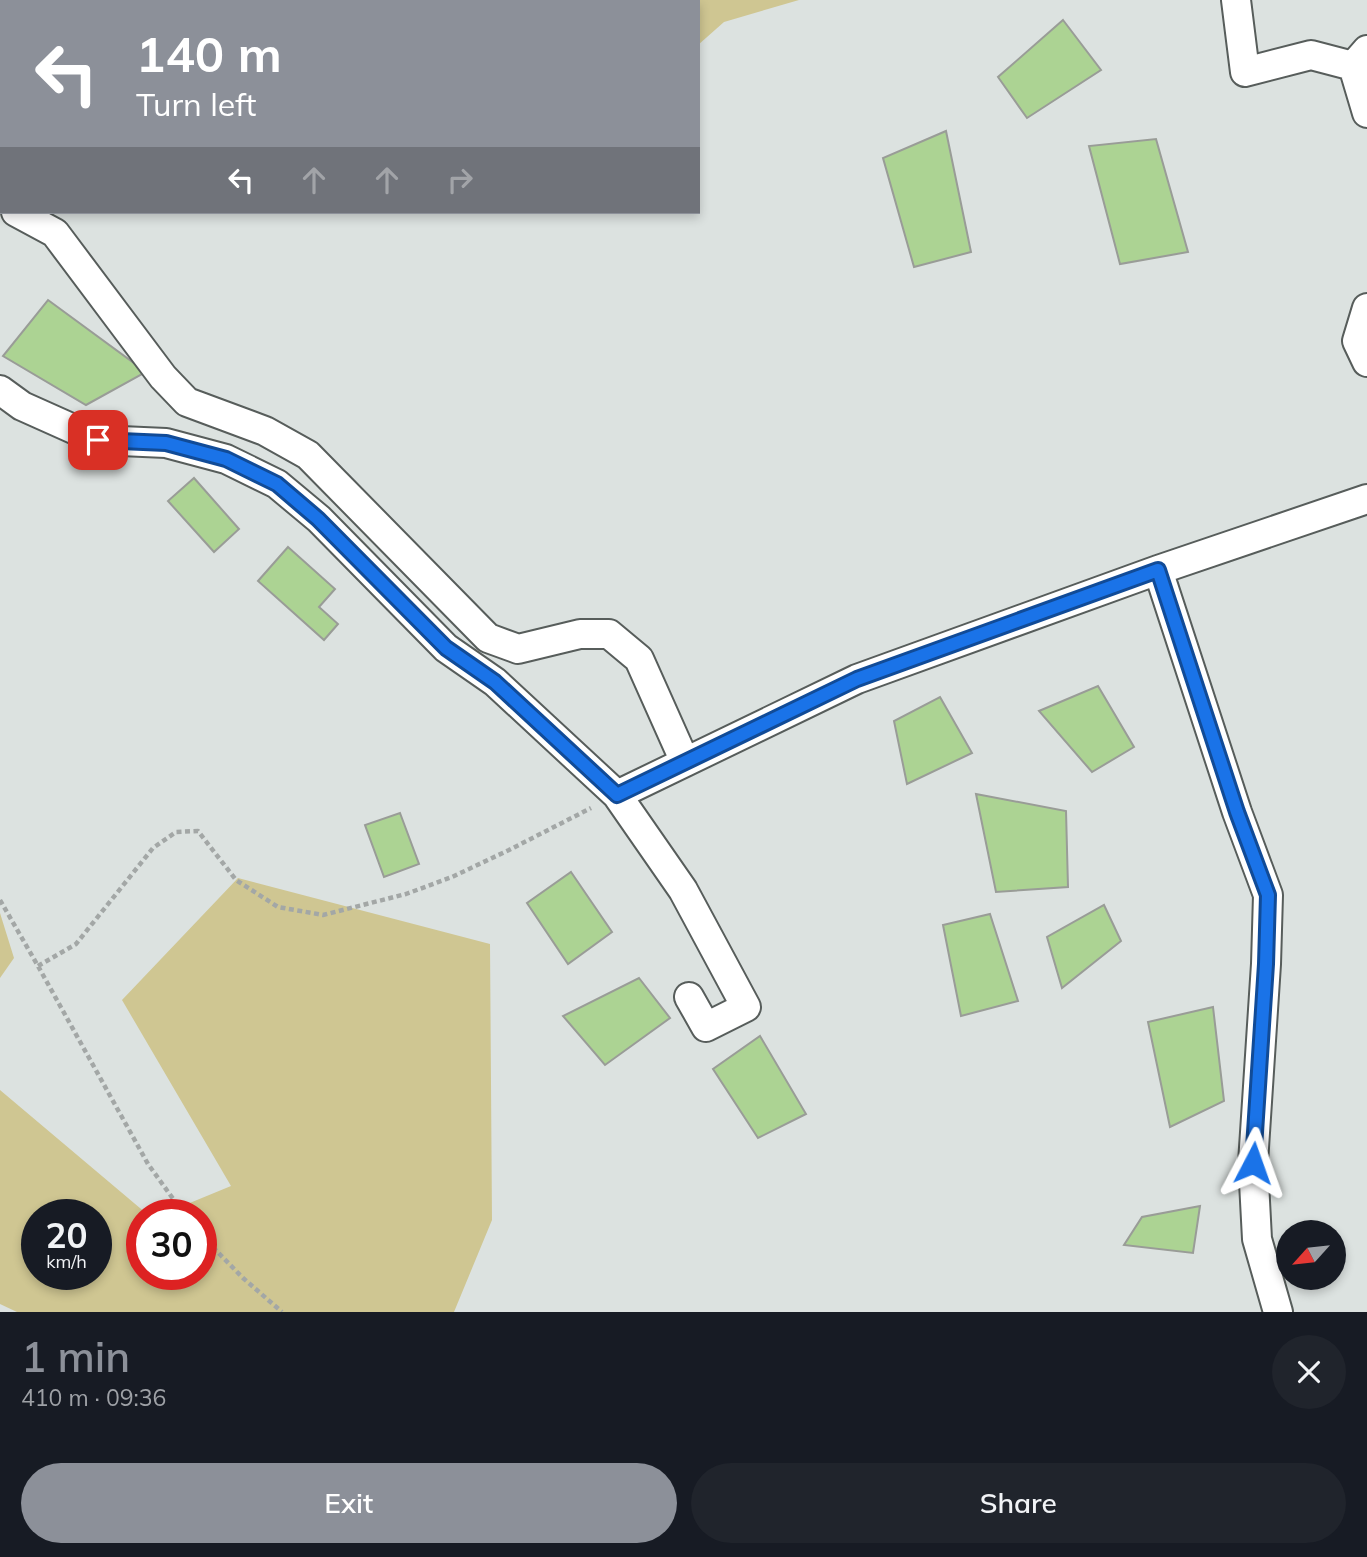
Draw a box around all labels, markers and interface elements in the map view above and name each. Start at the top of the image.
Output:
text: 140 m [136,23,282,84]
icon: left [21,28,112,119]
text: Turn left [136,84,256,124]
icon: left [222,161,260,199]
icon: ahead [295,161,333,199]
icon: ahead [368,161,406,199]
icon: right [441,161,479,199]
pin [68,410,128,470]
icon: arrive [79,421,117,459]
position arrow [1216,1126,1290,1200]
speed limit sign: 30 [126,1199,217,1290]
text: 20 [45,1213,88,1257]
north arrow [1276,1220,1346,1290]
map controls [1276,1220,1346,1290]
text: km/h [46,1250,87,1273]
text: 1 min [21,1330,130,1383]
button: close [1272,1335,1346,1409]
text: 410 m · 09:36 [21,1383,166,1412]
button: Exit [21,1463,677,1543]
button: Share [691,1463,1346,1543]

